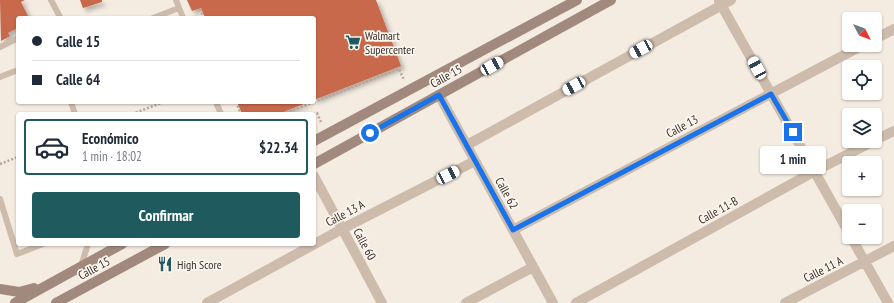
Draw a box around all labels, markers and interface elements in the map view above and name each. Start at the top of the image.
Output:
north arrow [842,12,882,52]
map controls [842,12,882,244]
place label: Walmart Supercenter [365,28,415,57]
text: Calle 15 [56,32,100,51]
supermarket icon: Walmart Supercenter [344,33,362,51]
car [628,38,654,60]
car [479,55,505,77]
car [746,55,768,81]
button: locate [842,60,882,100]
street label: Calle 15 [427,61,465,91]
text: Calle 64 [56,70,100,89]
car [561,75,587,97]
button: layers [842,108,882,148]
street label: Calle 13 [663,111,701,141]
route end [784,123,802,141]
route start [361,124,379,142]
icon: car [34,129,70,165]
text: Económico [82,129,139,148]
text: $22.34 [259,138,298,157]
callout: 1 min [760,146,826,174]
text: 1 min · 18:02 [82,148,142,165]
text: 1 min [780,151,806,168]
button: + [842,156,882,196]
car [435,164,461,186]
street label: Calle 62 [492,174,522,212]
button: Confirmar [32,192,300,238]
street label: Calle 11-B [695,193,741,227]
street label: Calle 13 A [323,196,367,229]
button: − [842,204,882,244]
street label: Calle 60 [350,225,380,263]
street label: Calle 15 [75,253,113,283]
street label: Calle 11 A [801,253,845,285]
restaurant icon: High Score [156,255,174,273]
place label: High Score [177,257,222,272]

